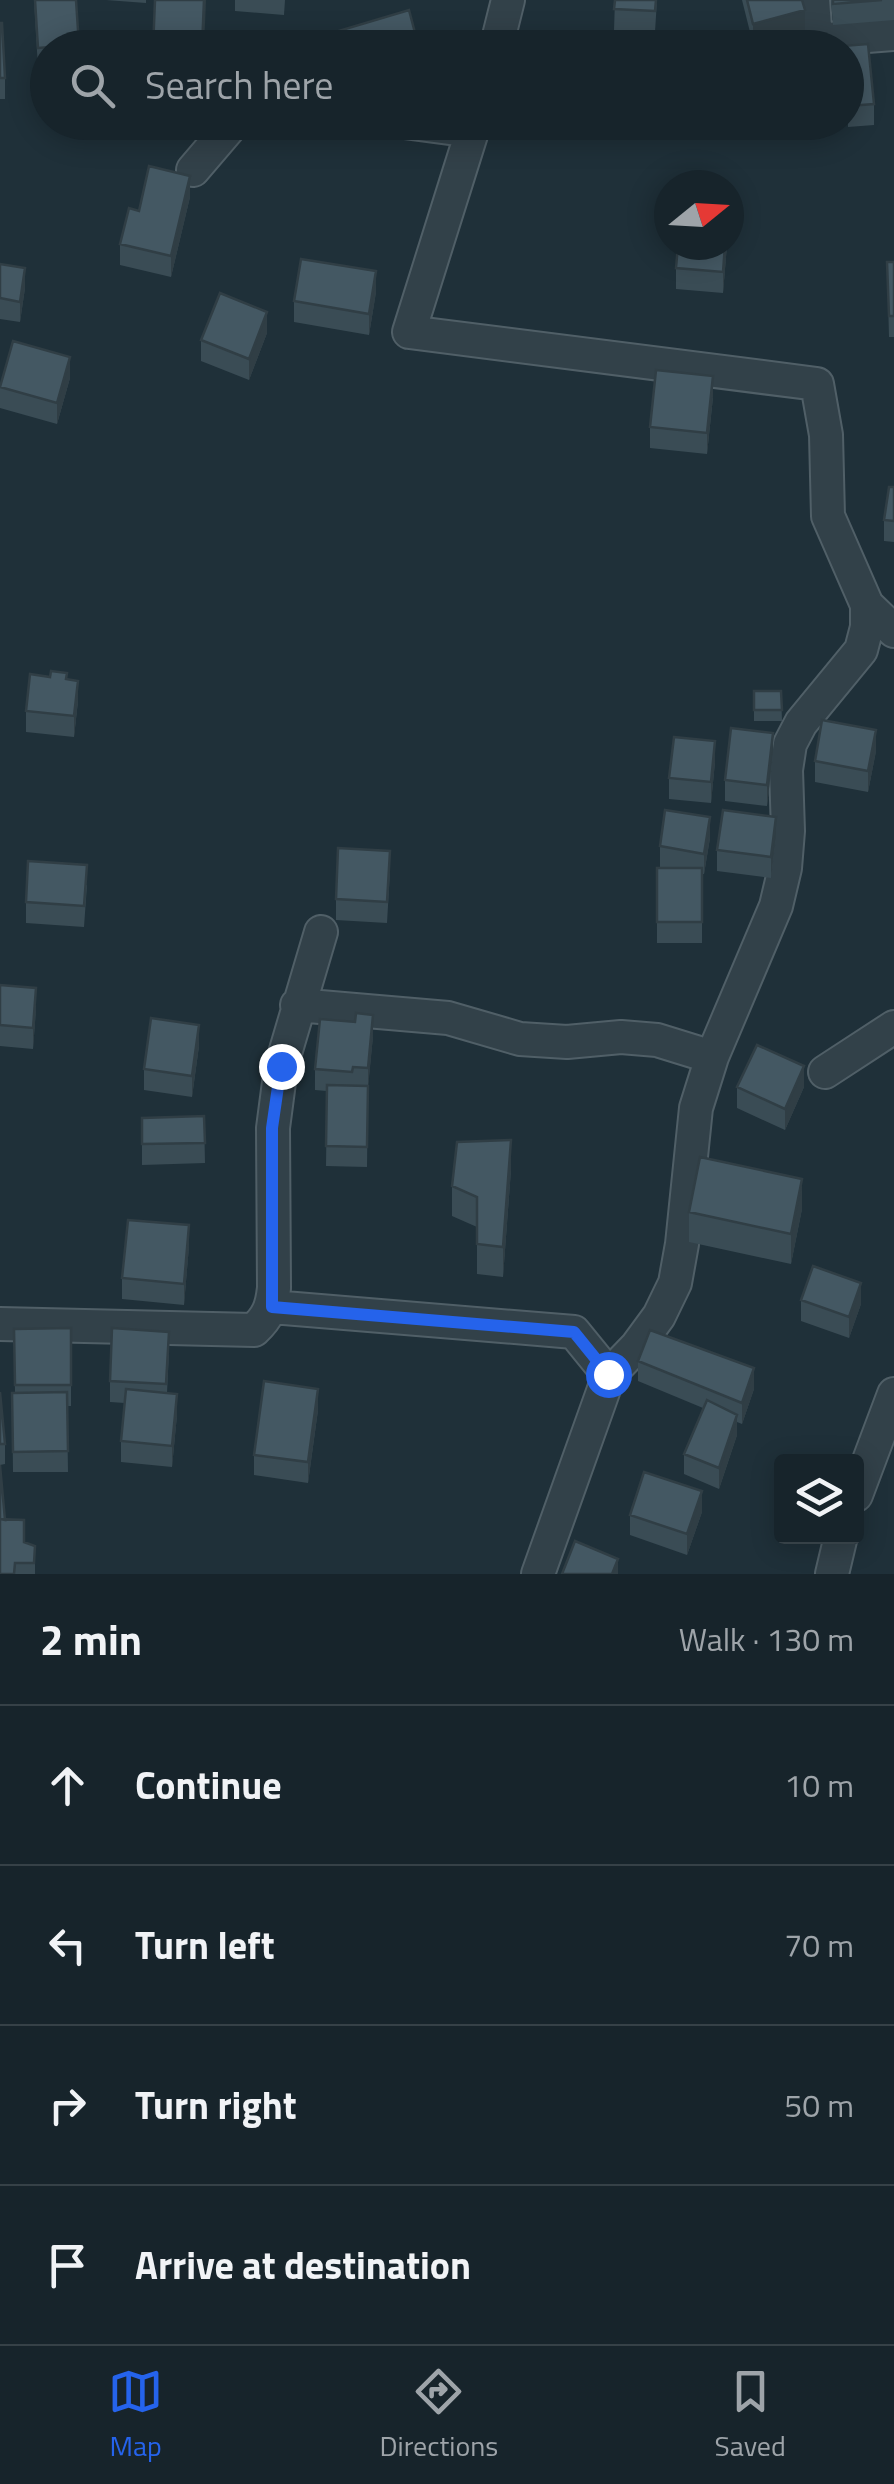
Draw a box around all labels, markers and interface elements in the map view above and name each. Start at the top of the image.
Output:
search box [30,30,864,140]
text: Search here [145,56,333,114]
icon: search [65,58,120,113]
north arrow [654,170,744,260]
route end [259,1044,305,1090]
route start [586,1352,632,1398]
map controls [774,1454,864,1544]
button: layers [774,1454,864,1544]
text: 2 min [40,1607,142,1671]
text: Walk · 130 m [679,1615,854,1663]
text: Continue [135,1756,282,1814]
icon: ahead [40,1758,95,1813]
text: 10 m [784,1761,854,1809]
text: Turn left [135,1916,275,1974]
icon: left [40,1918,95,1973]
text: 70 m [784,1921,854,1969]
text: Turn right [135,2076,297,2134]
icon: right [40,2078,95,2133]
text: 50 m [784,2081,854,2129]
text: Arrive at destination [135,2236,471,2294]
icon: arrive [40,2238,95,2293]
tab: Map [108,2364,163,2467]
tab: Directions [379,2364,498,2467]
tab: Saved [715,2364,786,2467]

